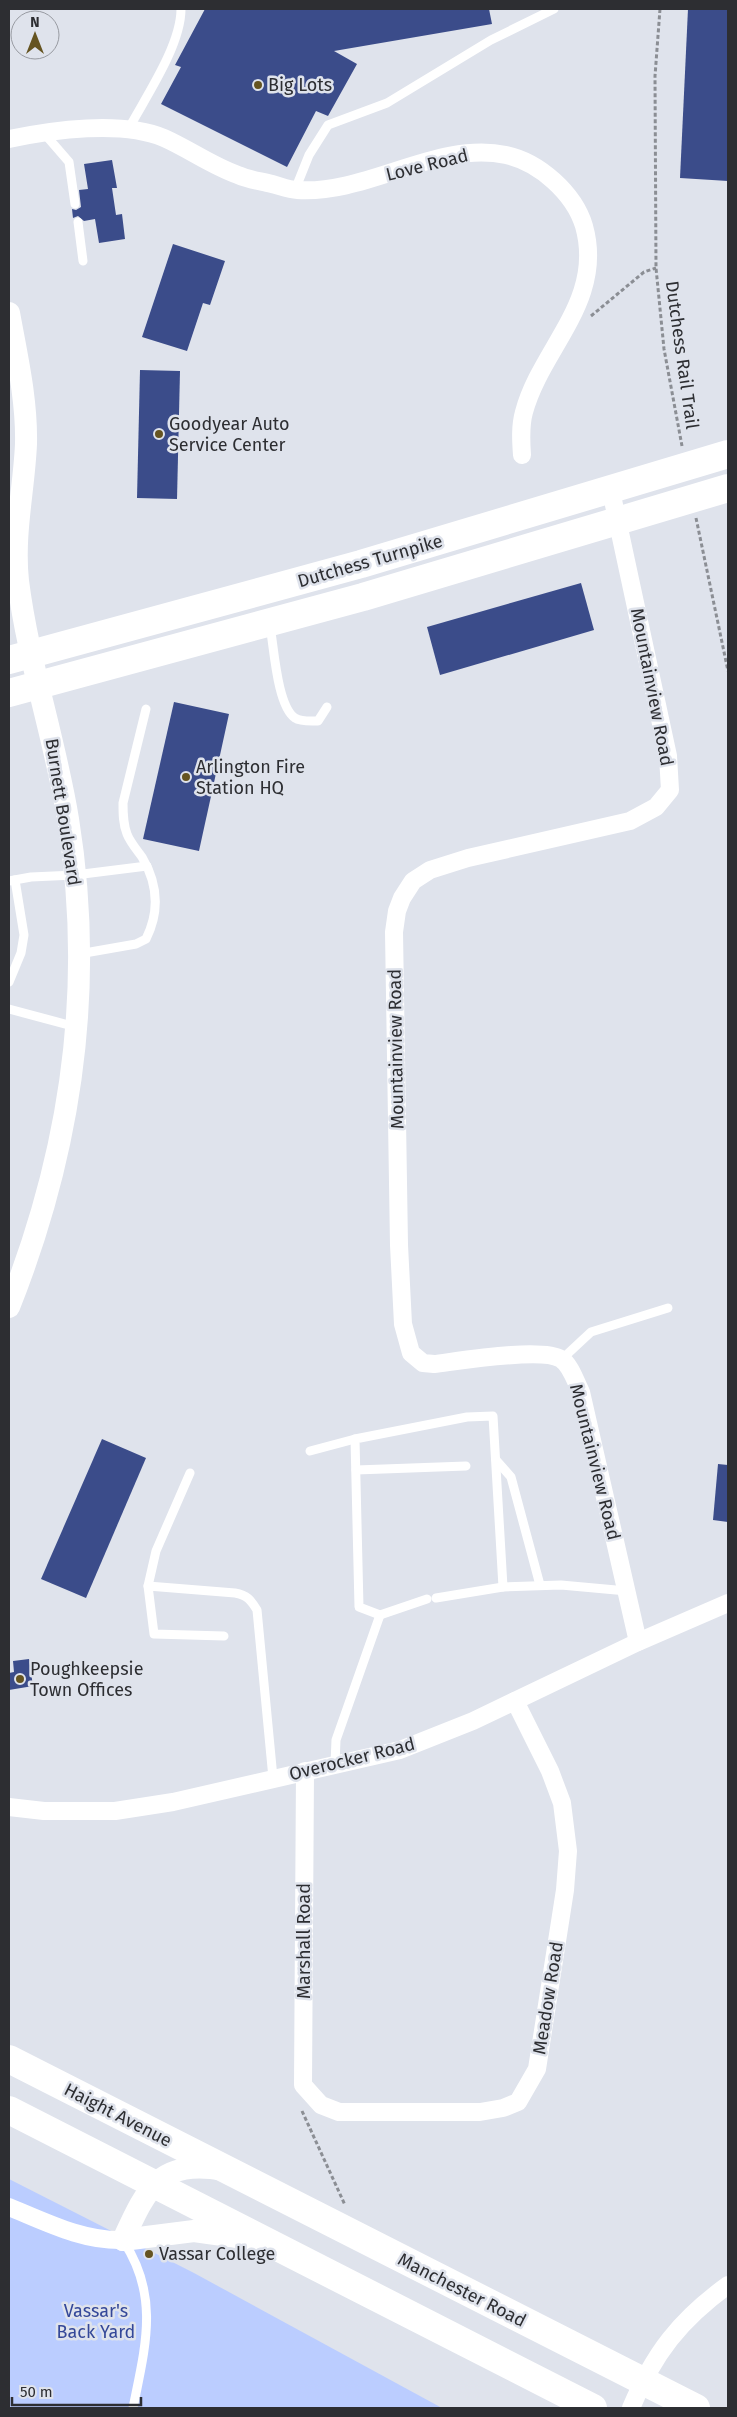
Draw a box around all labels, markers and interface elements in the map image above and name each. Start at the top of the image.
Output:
north arrow [10,10,60,60]
text: N [30,14,40,31]
place label: Big Lots [268,74,332,96]
marker: Big Lots [252,79,264,91]
street label: Love Road [384,144,470,186]
street label: Dutchess Rail Trail [661,279,703,431]
place label: Goodyear Auto Service Center [169,413,290,456]
marker: Goodyear Auto Service Center [153,428,165,440]
street label: Dutchess Turnpike [295,530,445,592]
street label: Mountainview Road [626,606,678,768]
street label: Burnett Boulevard [40,737,86,887]
place label: Arlington Fire Station HQ [196,756,305,799]
marker: Arlington Fire Station HQ [180,771,192,783]
street label: Mountainview Road [384,969,408,1129]
street label: Mountainview Road [565,1382,625,1542]
place label: Poughkeepsie Town Offices [30,1658,143,1701]
marker: Poughkeepsie Town Offices [14,1673,26,1685]
street label: Overocker Road [287,1733,417,1785]
street label: Marshall Road [293,1883,315,1999]
street label: Meadow Road [528,1940,568,2056]
street label: Haight Avenue [60,2078,176,2152]
place label: Vassar College [159,2243,275,2265]
marker: Vassar College [143,2248,155,2260]
street label: Manchester Road [394,2248,530,2332]
park label: Vassar's Back Yard [57,2300,135,2343]
scale bar [12,2374,141,2406]
text: 50 m [20,2383,53,2401]

